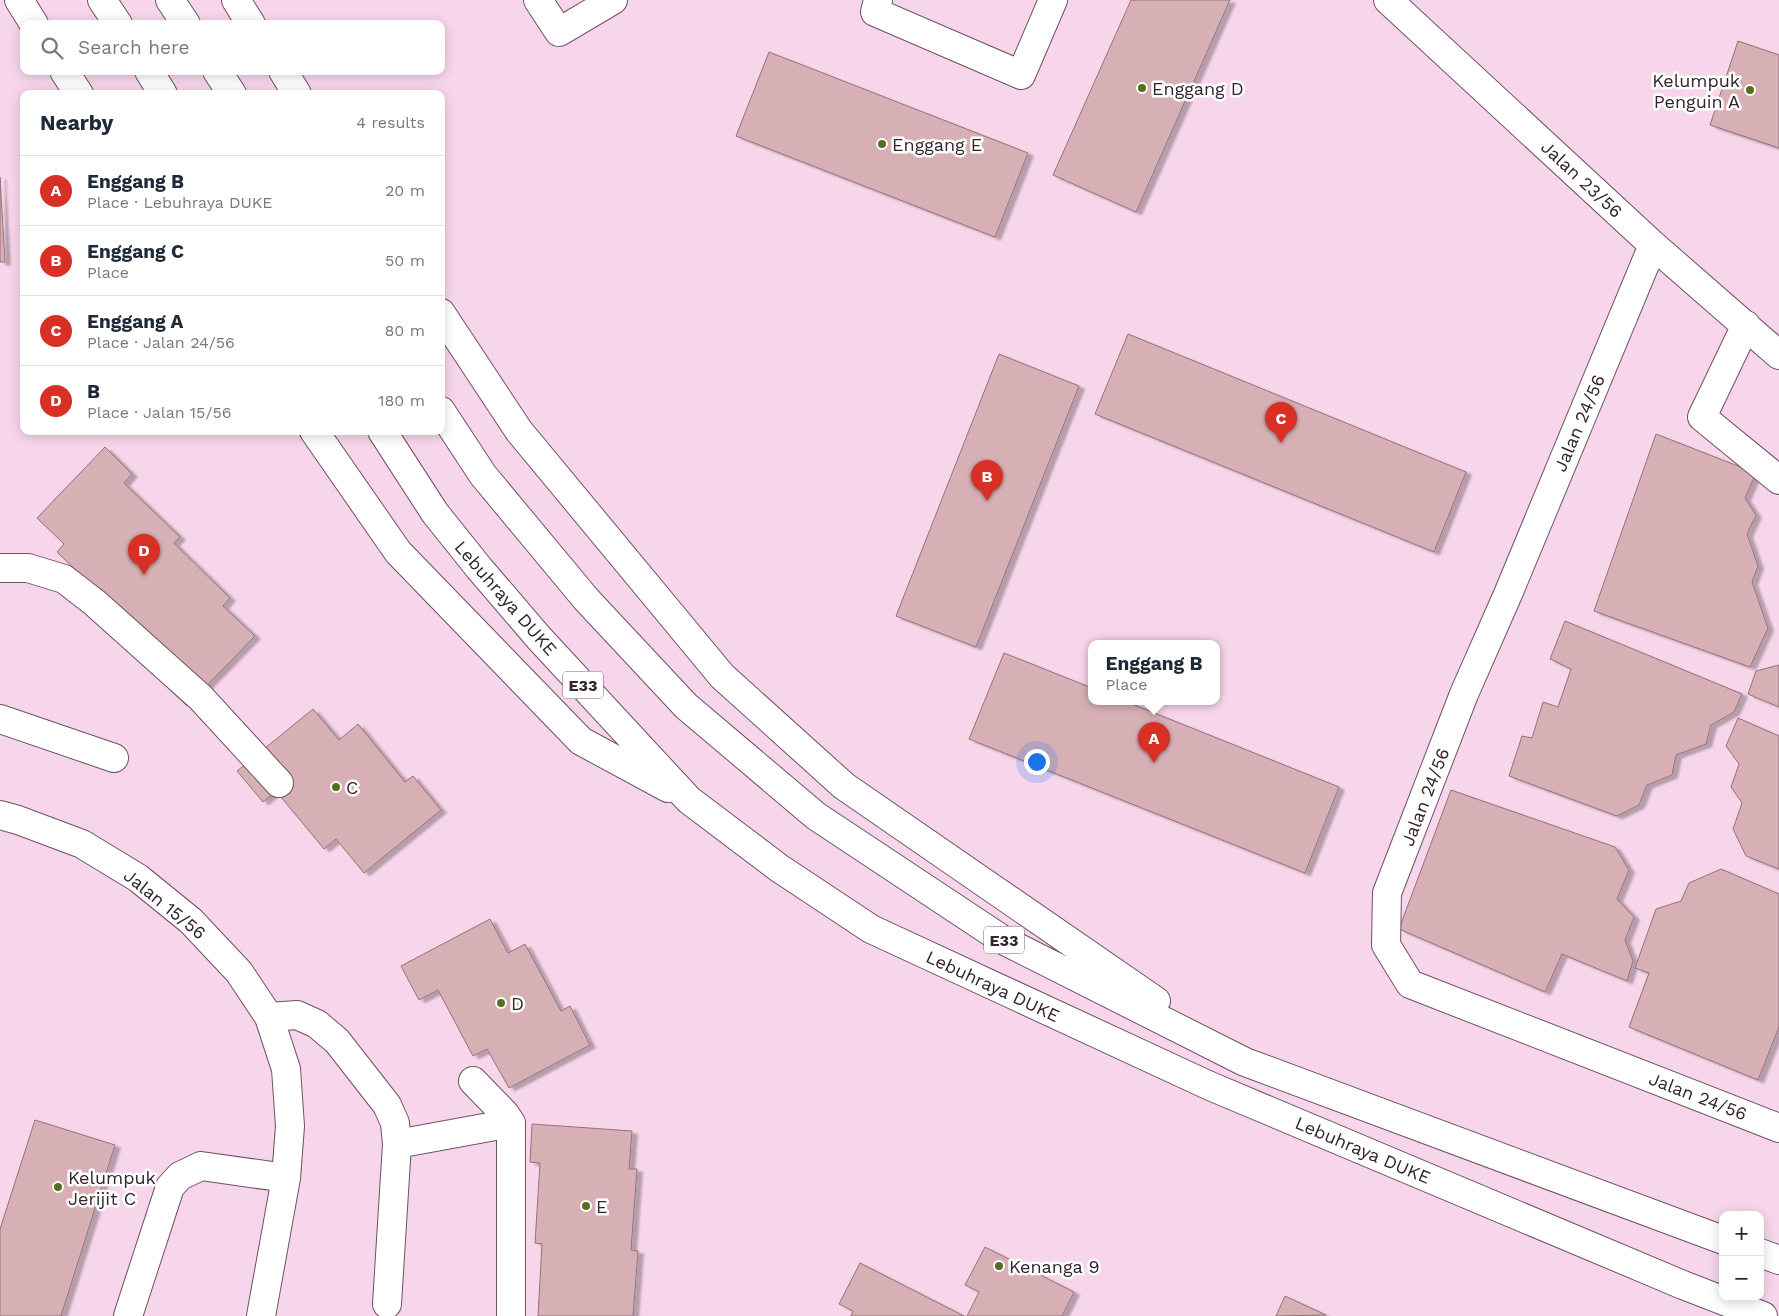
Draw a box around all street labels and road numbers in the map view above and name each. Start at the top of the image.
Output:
street label: Jalan 23/56 [1537,136,1627,222]
street label: Jalan 24/56 [1549,371,1609,475]
street label: Lebuhraya DUKE [450,536,562,660]
road number: E33 [563,672,603,698]
street label: Jalan 24/56 [1397,745,1453,849]
street label: Jalan 15/56 [120,865,210,943]
road number: E33 [984,926,1024,954]
street label: Lebuhraya DUKE [923,946,1063,1026]
street label: Jalan 24/56 [1646,1068,1750,1124]
street label: Lebuhraya DUKE [1292,1112,1434,1188]

